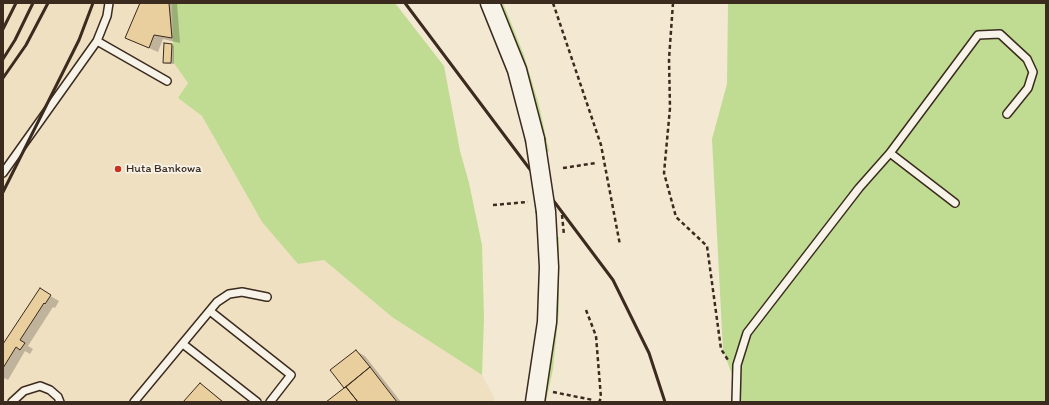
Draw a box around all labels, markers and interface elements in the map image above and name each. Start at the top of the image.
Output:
place label: Huta Bankowa [126,162,201,176]
marker: Huta Bankowa [113,164,123,174]

